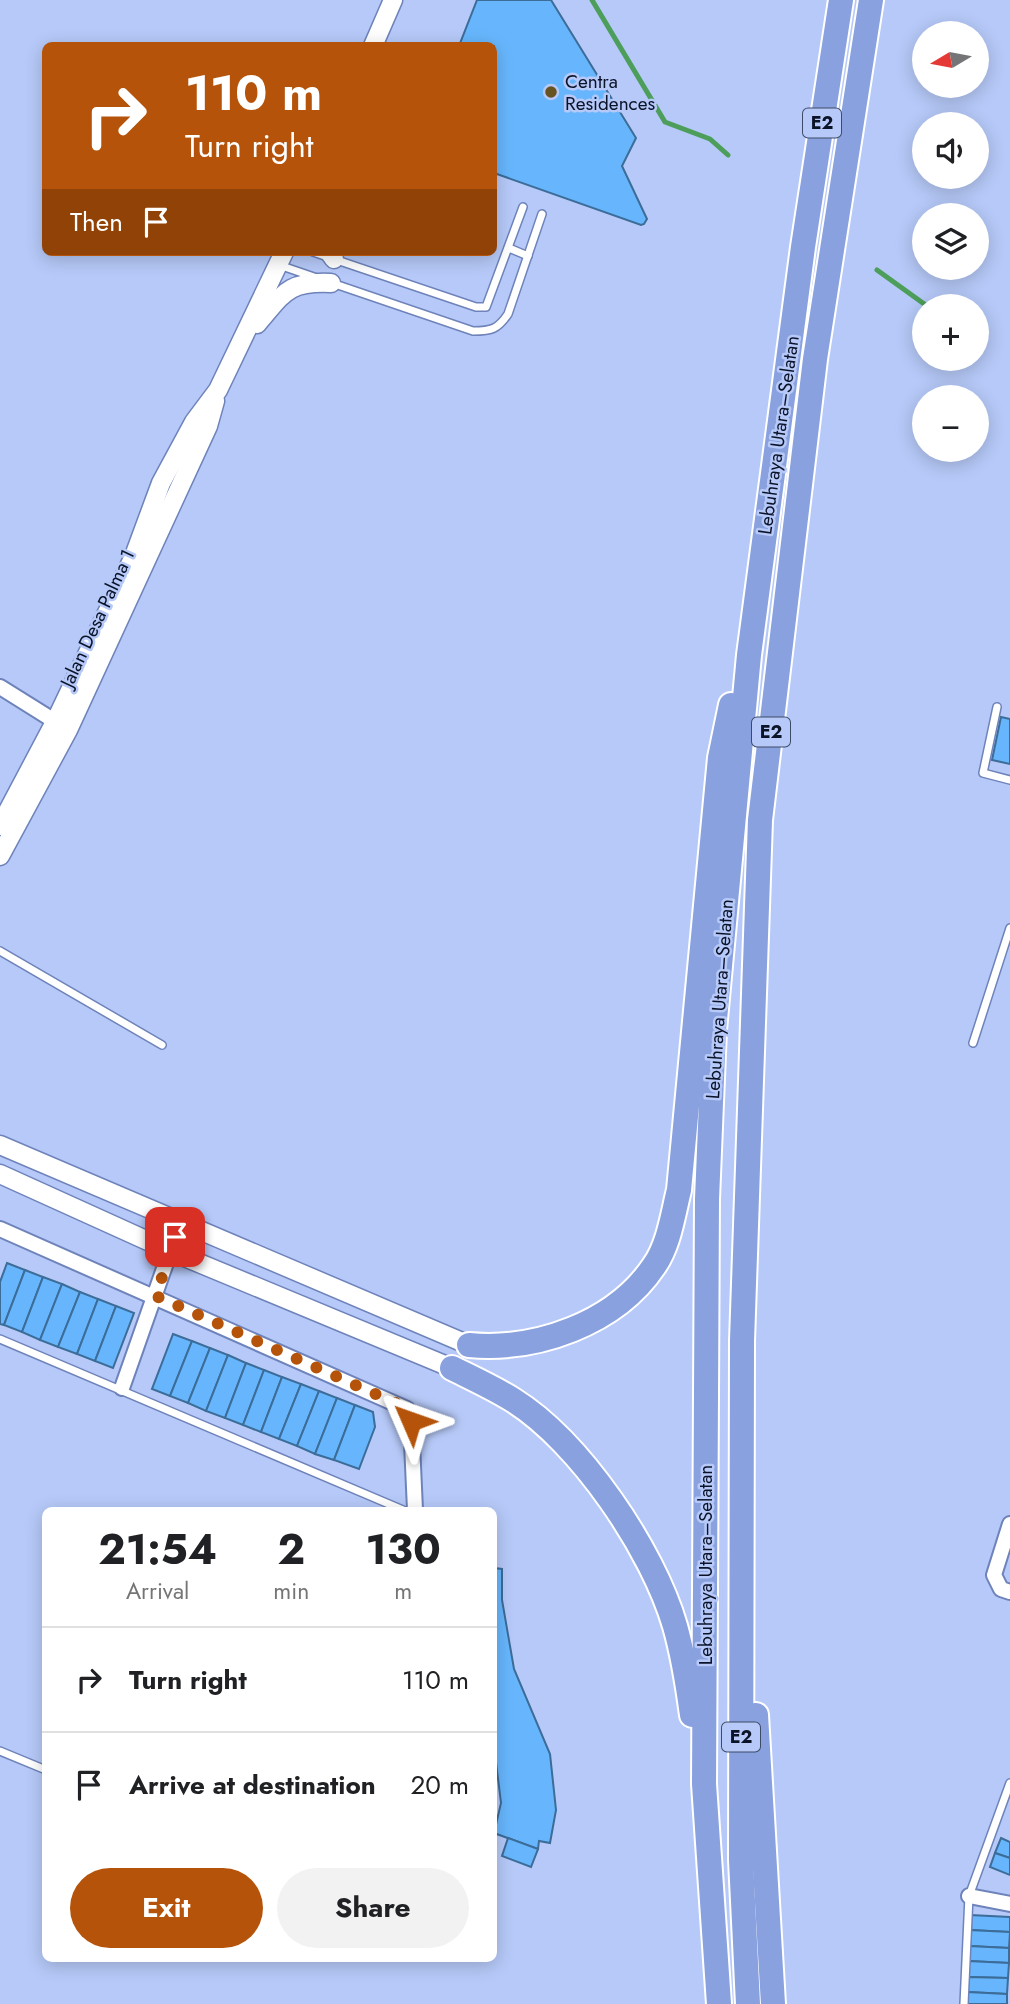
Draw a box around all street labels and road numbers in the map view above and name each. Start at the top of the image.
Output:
road number: E2 [803,109,841,138]
street label: Lebuhraya Utara–Selatan [751,334,806,536]
street label: Jalan Desa Palma 1 [52,545,141,694]
road number: E2 [752,718,790,746]
street label: Lebuhraya Utara–Selatan [699,898,740,1100]
street label: Lebuhraya Utara–Selatan [692,1465,719,1665]
road number: E2 [722,1722,760,1752]

